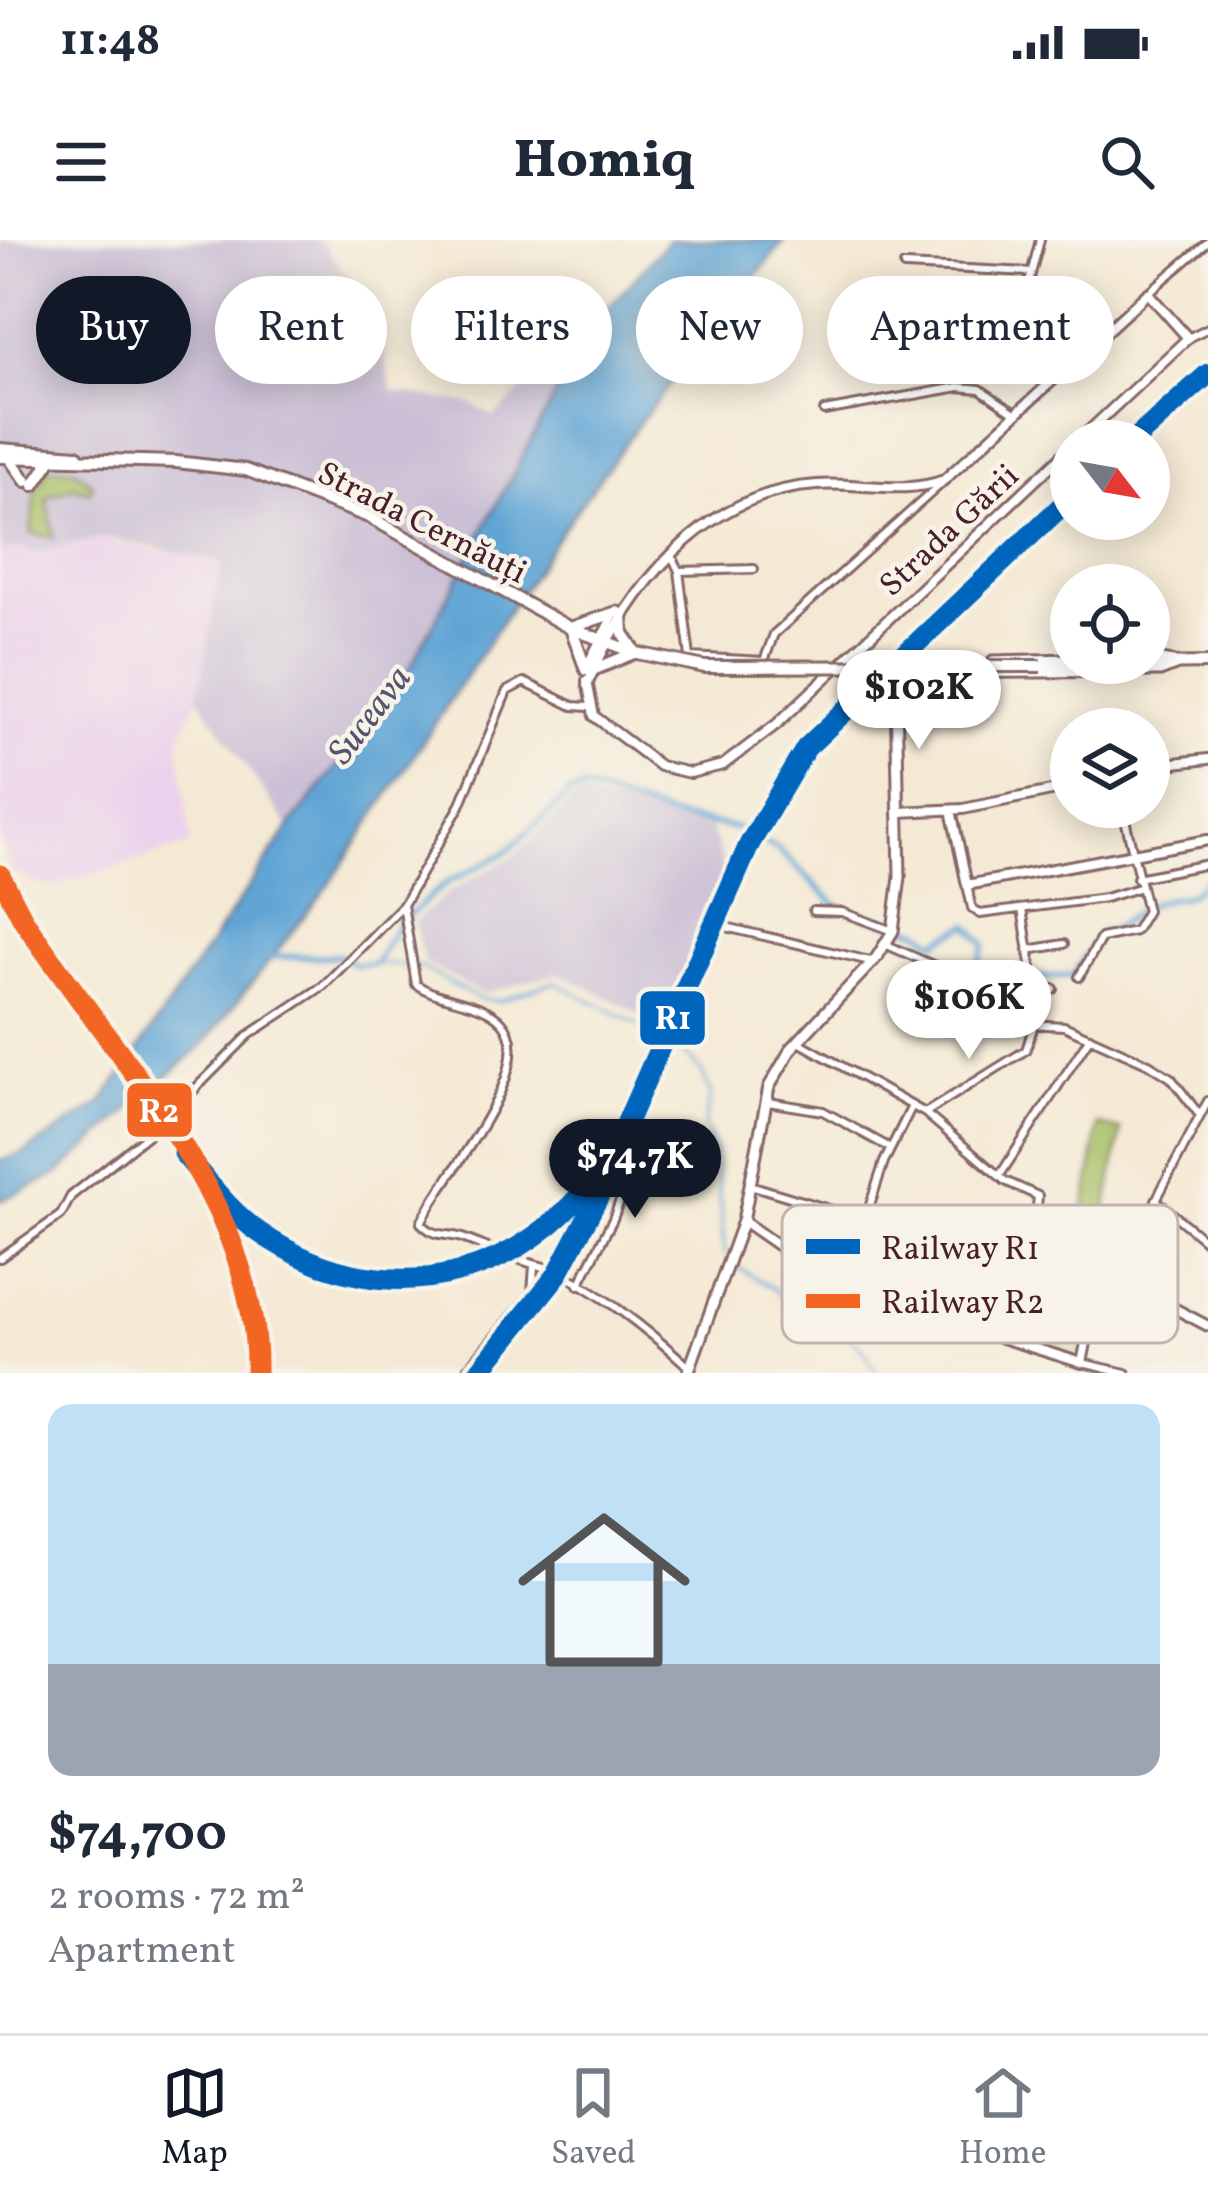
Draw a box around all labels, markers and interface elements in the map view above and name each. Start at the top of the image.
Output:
text: 11:48 [60,11,160,74]
text: Homiq [514,125,694,200]
icon: menu [48,129,114,195]
icon: search [1094,129,1160,195]
chip: Buy [36,276,191,384]
chip: Rent [215,276,387,384]
chip: Filters [411,276,612,384]
chip: New [636,276,803,384]
chip: Apartment [827,276,1114,384]
north arrow [1050,420,1170,540]
map controls [1050,420,1170,828]
street label: Strada Cernăuți [309,452,534,597]
street label: Strada Gării [871,455,1031,609]
button: locate [1050,564,1170,684]
pin: $102K [835,650,1003,752]
water label: Suceava [318,657,425,776]
text: $102K [864,662,974,716]
button: layers [1050,708,1170,828]
pin: $106K [885,960,1053,1062]
text: $106K [913,972,1025,1026]
line badge: R1 [638,989,707,1047]
text: R1 [655,998,691,1044]
line badge: R2 [125,1081,194,1139]
text: R2 [139,1091,179,1137]
pin: $74.7K [537,1119,733,1221]
text: $74.7K [576,1131,694,1185]
legend [782,1205,1178,1343]
text: Railway R1 [881,1228,1040,1274]
text: Railway R2 [881,1282,1045,1328]
icon: home [496,1482,712,1698]
text: $74,700 [48,1800,227,1871]
text: 2 rooms · 72 m² [48,1871,305,1925]
text: Apartment [48,1925,236,1979]
tab: Map [162,2060,228,2178]
tab: Saved [551,2060,636,2178]
tab: Home [959,2060,1046,2178]

